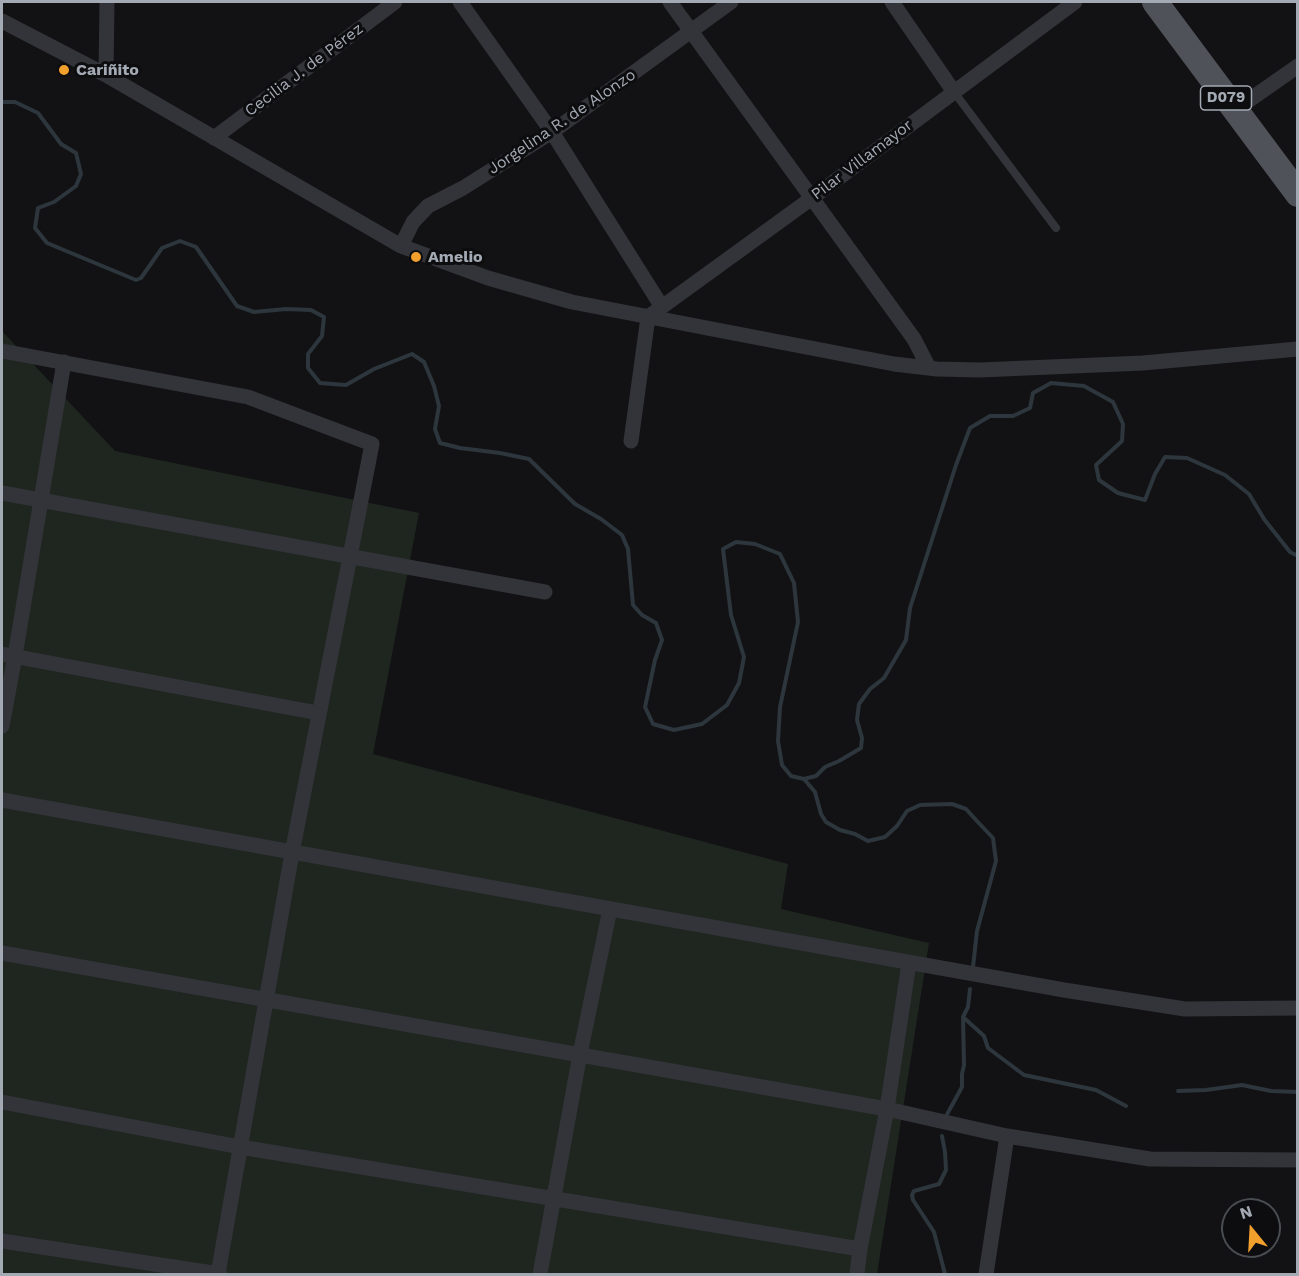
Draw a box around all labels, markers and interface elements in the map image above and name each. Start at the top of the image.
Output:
street label: Cecilia J. de Pérez [241,19,367,121]
place label: Cariñito [76,60,139,80]
marker: Cariñito [57,63,71,77]
street label: Jorgelina R. de Alonzo [484,65,640,179]
road number: D079 [1200,86,1252,110]
street label: Pilar Villamayor [808,116,916,204]
place label: Amelio [428,247,483,267]
marker: Amelio [409,250,423,264]
north arrow [1221,1198,1281,1258]
text: N [1237,1201,1254,1223]

